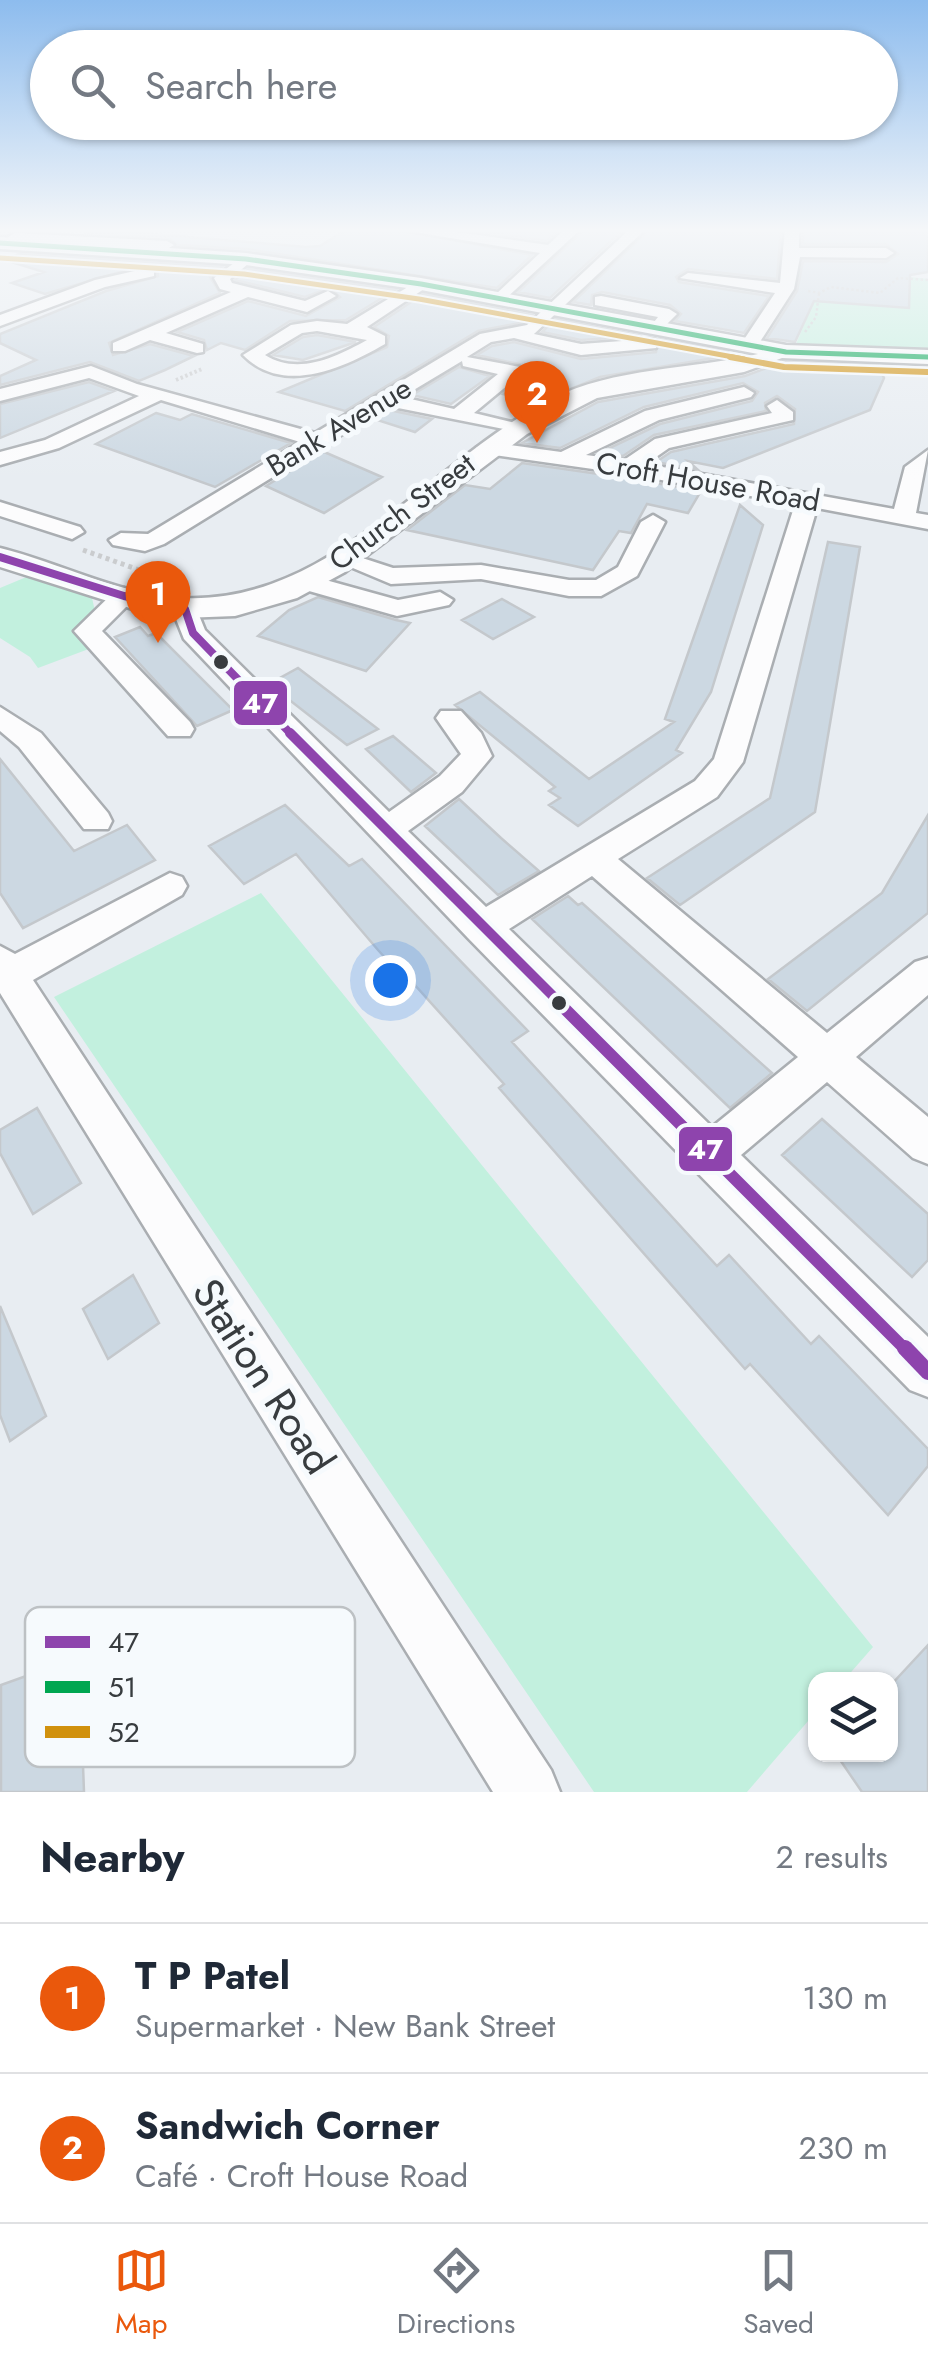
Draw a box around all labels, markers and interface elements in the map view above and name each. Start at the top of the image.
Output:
search box [30,30,898,140]
icon: search [65,58,120,113]
text: Search here [145,58,337,113]
pin: 2 [504,360,570,443]
street label: Bank Avenue [258,366,419,487]
street label: Croft House Road [593,441,823,522]
street label: Church Street [320,442,484,581]
pin: 1 [126,560,190,643]
unlabelled marker [211,652,231,672]
line badge: 47 [232,679,289,727]
text: 47 [242,683,278,724]
your location [365,955,416,1006]
unlabelled marker [549,993,569,1013]
line badge: 47 [677,1125,734,1173]
text: 47 [687,1129,723,1170]
street label: Station Road [177,1266,350,1486]
legend [25,1607,355,1767]
text: 47 [108,1622,139,1663]
text: 51 [108,1667,136,1708]
map controls [808,1672,898,1762]
button: layers [808,1672,898,1762]
text: 52 [108,1712,140,1753]
text: Nearby [40,1827,184,1888]
text: 2 results [776,1834,888,1880]
text: T P Patel [135,1948,290,2003]
text: 1 [64,1975,81,2021]
text: 130 m [802,1975,888,2021]
text: Supermarket · New Bank Street [135,2003,555,2049]
text: Sandwich Corner [135,2098,440,2153]
text: 2 [62,2125,83,2171]
text: 230 m [799,2125,888,2171]
text: Café · Croft House Road [135,2153,468,2199]
tab: Map [114,2243,169,2344]
tab: Directions [397,2243,515,2344]
tab: Saved [743,2243,814,2344]

